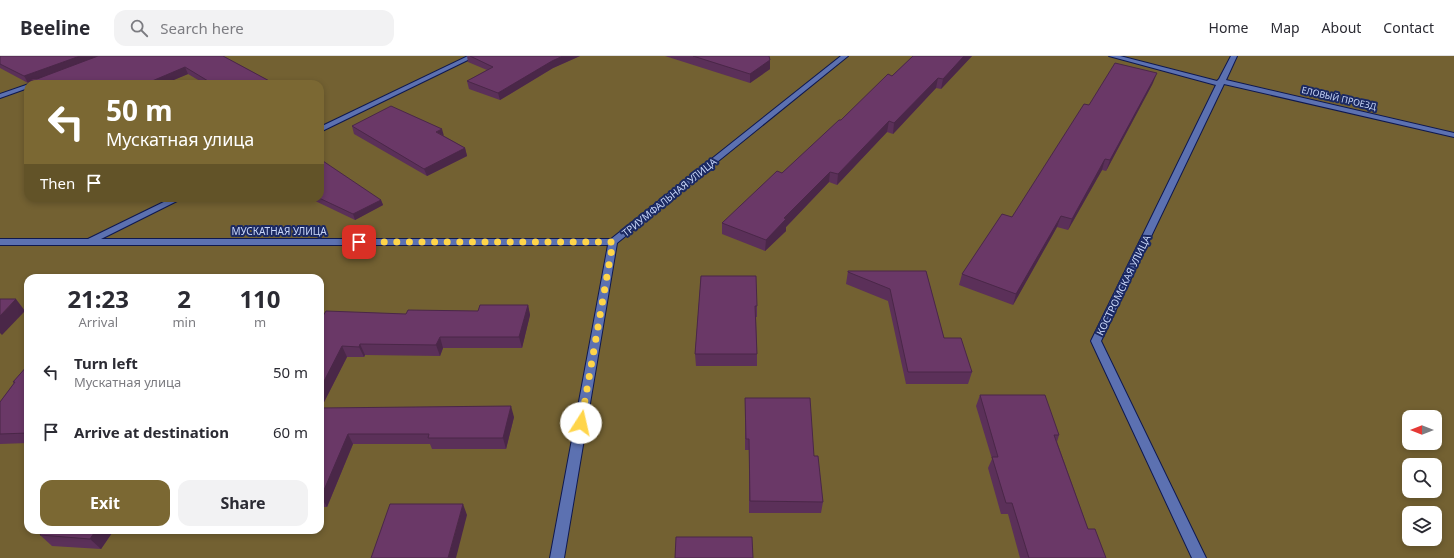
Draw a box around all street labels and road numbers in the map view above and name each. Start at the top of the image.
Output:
street label: ЕЛОВЫЙ ПРОЕЗД [1300,83,1378,113]
street label: ТРИУМФАЛЬНАЯ УЛИЦА [619,154,720,240]
street label: МУСКАТНАЯ УЛИЦА [231,224,327,238]
street label: КОСТРОМСКАЯ УЛИЦА [1093,232,1154,337]

